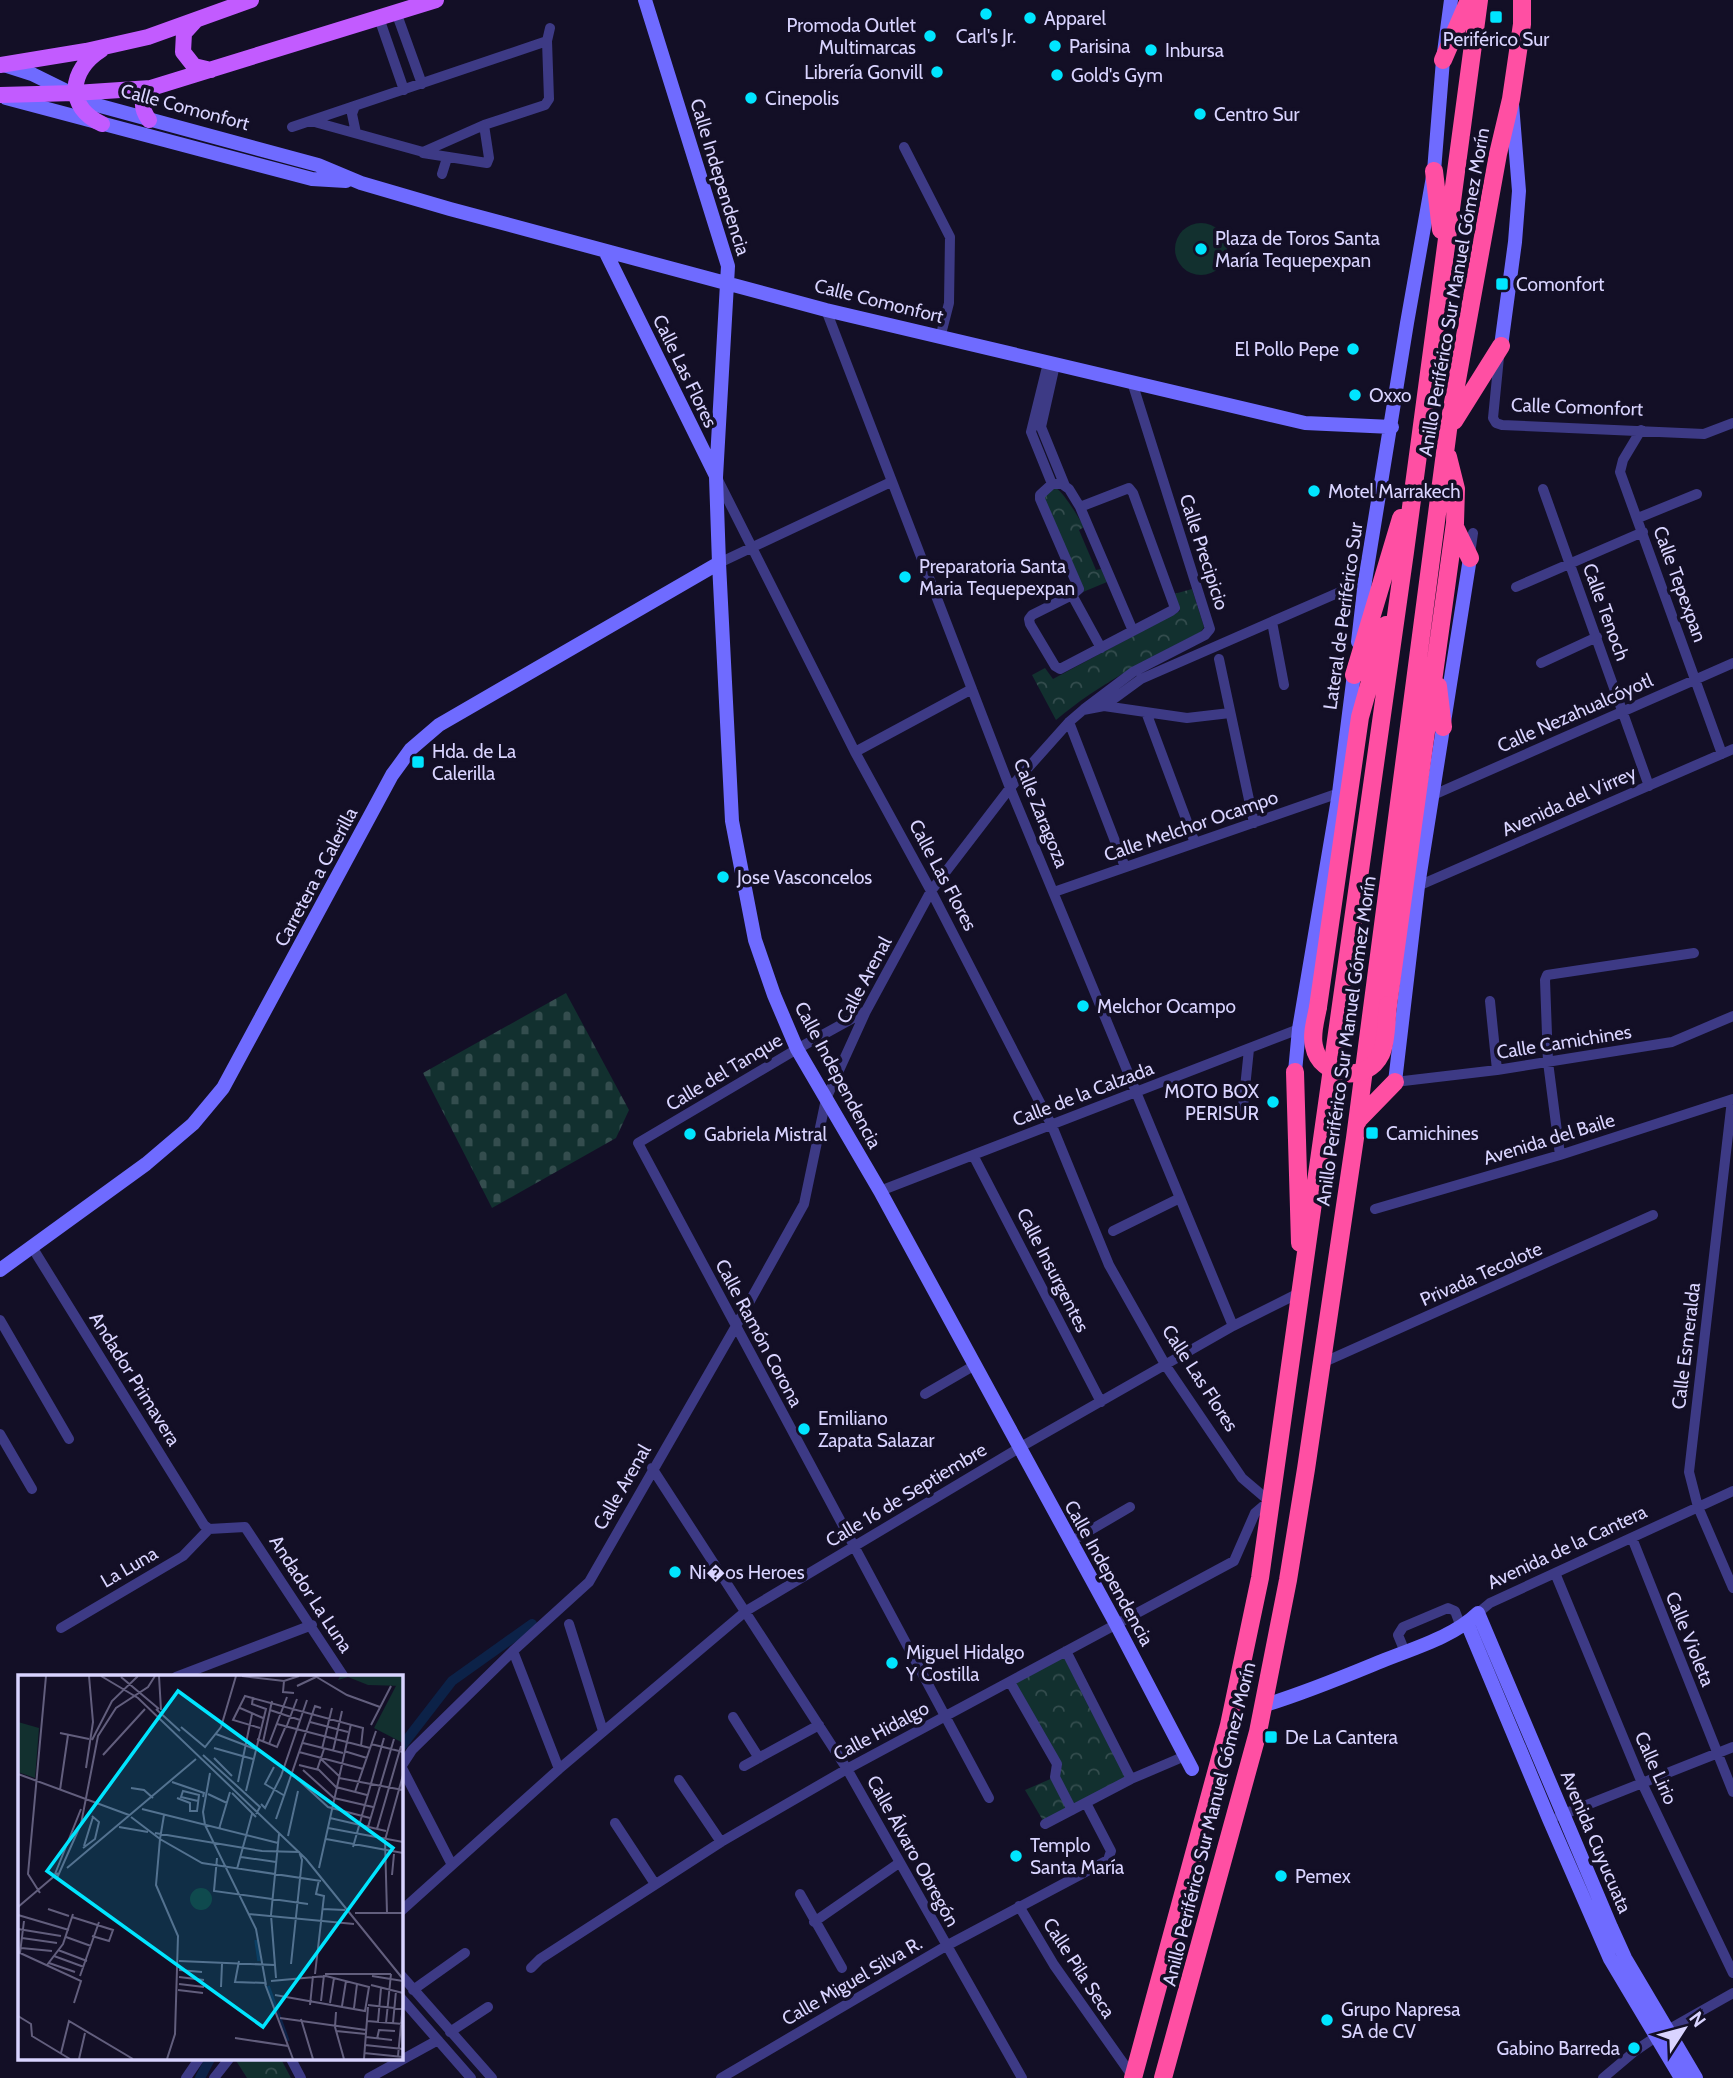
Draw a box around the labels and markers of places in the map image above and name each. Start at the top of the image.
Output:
marker: Carl's Jr. [978,6,994,22]
place label: Apparel [1044,7,1106,30]
marker: Periférico Sur [1488,9,1504,25]
marker: Apparel [1022,10,1038,26]
place label: Promoda Outlet Multimarcas [787,14,917,59]
place label: Carl's Jr. [956,25,1016,48]
marker: Promoda Outlet Multimarcas [922,28,938,44]
place label: Periférico Sur [1443,28,1549,51]
place label: Parisina [1069,35,1130,58]
marker: Parisina [1047,38,1063,54]
place label: Inbursa [1165,39,1224,62]
marker: Inbursa [1143,42,1159,58]
place label: Librería Gonvill [804,61,924,84]
marker: Librería Gonvill [929,64,945,80]
place label: Gold's Gym [1071,64,1163,87]
marker: Gold's Gym [1049,67,1065,83]
place label: Cinepolis [765,87,839,110]
marker: Cinepolis [743,90,759,106]
place label: Centro Sur [1214,103,1299,126]
marker: Centro Sur [1192,106,1208,122]
place label: Plaza de Toros Santa María Tequepexpan [1215,227,1380,272]
marker: Plaza de Toros Santa María Tequepexpan [1193,241,1209,257]
place label: Comonfort [1516,273,1605,296]
marker: Comonfort [1494,276,1510,292]
place label: El Pollo Pepe [1234,338,1339,361]
marker: El Pollo Pepe [1345,341,1361,357]
place label: Oxxo [1369,384,1412,407]
marker: Oxxo [1347,387,1363,403]
place label: Motel Marrakech [1328,480,1461,503]
marker: Motel Marrakech [1306,483,1322,499]
place label: Preparatoria Santa Maria Tequepexpan [919,555,1075,600]
marker: Preparatoria Santa Maria Tequepexpan [897,569,913,585]
place label: Hda. de La Calerilla [432,740,516,785]
marker: Hda. de La Calerilla [410,754,426,770]
place label: Jose Vasconcelos [736,866,872,889]
marker: Jose Vasconcelos [715,869,731,885]
place label: Melchor Ocampo [1097,995,1236,1018]
marker: Melchor Ocampo [1075,998,1091,1014]
place label: MOTO BOX PERISUR [1164,1080,1260,1125]
marker: MOTO BOX PERISUR [1265,1094,1281,1110]
place label: Camichines [1386,1122,1479,1145]
place label: Gabriela Mistral [704,1123,828,1146]
marker: Camichines [1364,1125,1380,1141]
marker: Gabriela Mistral [682,1126,698,1142]
place label: Emiliano Zapata Salazar [818,1407,935,1452]
marker: Emiliano Zapata Salazar [796,1421,812,1437]
place label: Ni�os Heroes [689,1561,805,1584]
marker: Ni�os Heroes [667,1564,683,1580]
place label: Miguel Hidalgo Y Costilla [905,1641,1025,1686]
marker: Miguel Hidalgo Y Costilla [884,1655,900,1671]
place label: De La Cantera [1285,1726,1398,1749]
marker: De La Cantera [1263,1729,1279,1745]
place label: Templo Santa María [1030,1834,1124,1879]
marker: Templo Santa María [1008,1848,1024,1864]
place label: Pemex [1295,1865,1351,1888]
marker: Pemex [1273,1868,1289,1884]
place label: Grupo Napresa SA de CV [1341,1998,1460,2043]
marker: Grupo Napresa SA de CV [1319,2012,1335,2028]
place label: Gabino Barreda [1497,2037,1620,2060]
marker: Gabino Barreda [1626,2040,1642,2056]

